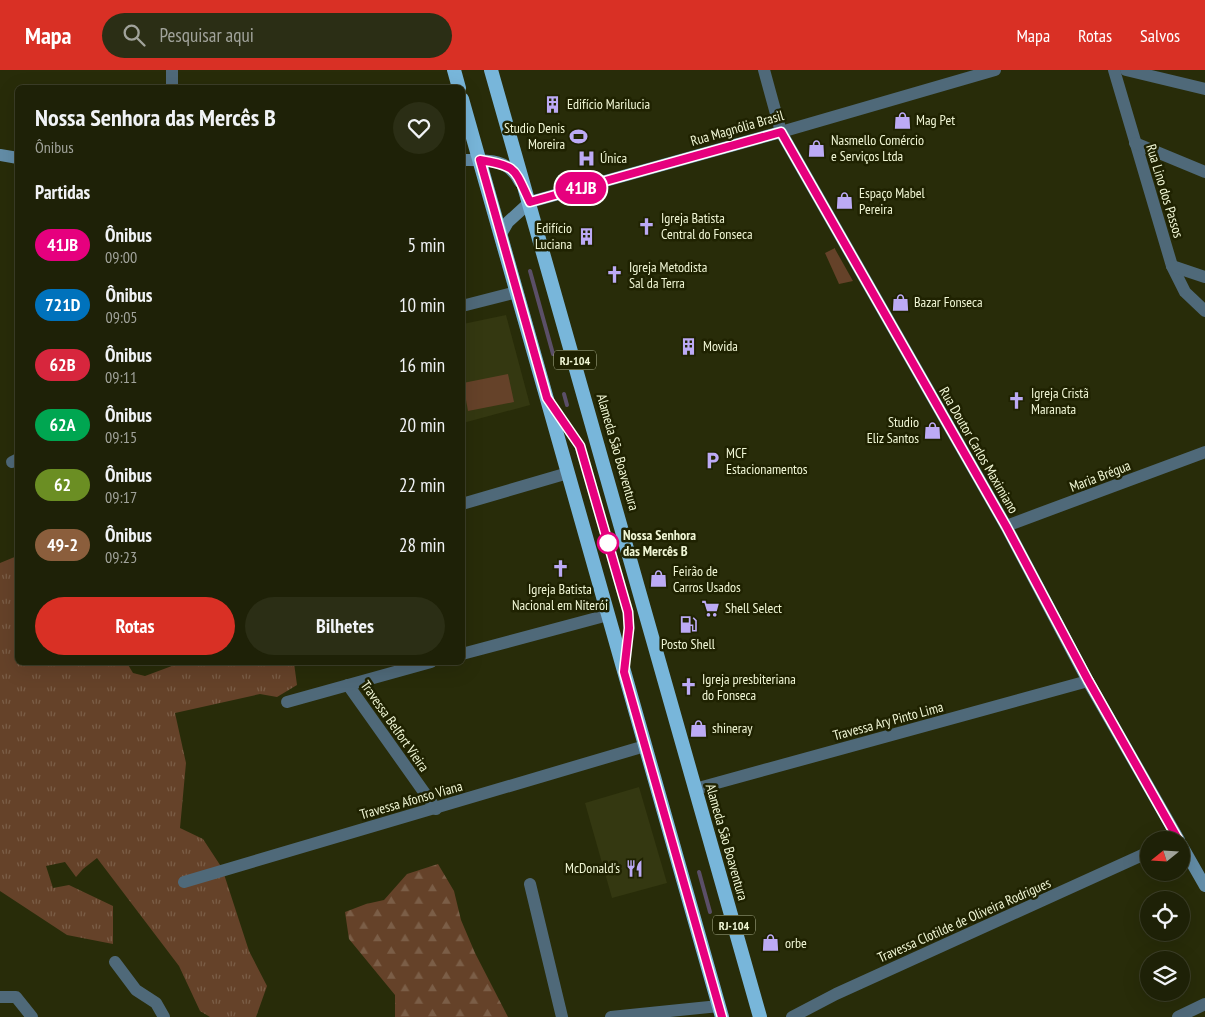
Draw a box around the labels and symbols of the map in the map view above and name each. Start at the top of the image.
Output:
building icon: Edifício Marilucia [543,94,563,114]
place label: Edifício Marilucia [567,95,650,113]
street label: Rua Magnólia Brasil [688,106,786,150]
shop icon: Mag Pet [892,110,912,130]
place label: Mag Pet [916,111,955,129]
place label: Studio Denis Moreira [504,119,565,153]
sports icon: Studio Denis Moreira [569,126,589,146]
place label: Nasmello Comércio e Serviços Ltda [831,131,924,165]
shop icon: Nasmello Comércio e Serviços Ltda [807,138,827,158]
street label: Rua Lino dos Passos [1142,142,1188,240]
hospital icon: Única [576,148,596,168]
place label: Única [600,149,627,167]
line badge: 41JB [546,172,616,204]
place label: Espaço Mabel Pereira [859,184,926,218]
shop icon: Espaço Mabel Pereira [835,191,855,211]
place label: Igreja Batista Central do Fonseca [661,209,753,243]
church icon: Igreja Batista Central do Fonseca [637,216,657,236]
place label: Edifício Luciana [535,219,572,253]
building icon: Edifício Luciana [576,226,596,246]
place label: Igreja Metodista Sal da Terra [629,258,707,292]
church icon: Igreja Metodista Sal da Terra [605,265,625,285]
shop icon: Bazar Fonseca [890,292,910,312]
place label: Bazar Fonseca [914,293,983,311]
building icon: Movida [679,336,699,356]
place label: Movida [703,337,738,355]
road number: RJ-104 [554,350,596,370]
street label: Rua Doutor Carlos Maximiano [935,383,1023,517]
place label: Igreja Cristã Maranata [1031,384,1089,418]
church icon: Igreja Cristã Maranata [1007,391,1027,411]
street label: Alameda São Boaventura [593,392,643,512]
place label: Studio Eliz Santos [867,413,919,447]
shop icon: Studio Eliz Santos [923,420,943,440]
place label: MCF Estacionamentos [726,444,808,478]
parking icon: MCF Estacionamentos [702,451,722,471]
street label: Maria Brégua [1067,456,1133,496]
place label: Nossa Senhora das Mercês B [623,526,696,560]
marker: Nossa Senhora das Mercês B [597,532,619,554]
church icon: Igreja Batista Nacional em Niterói [550,559,570,579]
place label: Feirão de Carros Usados [673,562,741,596]
shop icon: Feirão de Carros Usados [649,569,669,589]
place label: Igreja Batista Nacional em Niterói [512,580,608,614]
supermarket icon: Shell Select [701,598,721,618]
place label: Shell Select [725,599,782,617]
fuel station icon: Posto Shell [678,614,698,634]
place label: Posto Shell [661,635,716,653]
place label: Igreja presbiteriana do Fonseca [702,670,796,704]
street label: Travessa Belfort Vieira [357,677,433,775]
church icon: Igreja presbiteriana do Fonseca [678,677,698,697]
street label: Travessa Ary Pinto Lima [831,698,945,744]
shop icon: shineray [688,718,708,738]
place label: shineray [712,719,753,737]
street label: Travessa Afonso Viana [358,777,464,823]
street label: Alameda São Boaventura [702,782,752,902]
north arrow [1140,831,1190,881]
restaurant icon: McDonald's [624,858,644,878]
place label: McDonald's [565,859,620,877]
street label: Travessa Clotilde de Oliveira Rodrigues [875,874,1054,966]
road number: RJ-104 [713,916,755,934]
shop icon: orbe [761,933,781,953]
place label: orbe [785,934,807,952]

